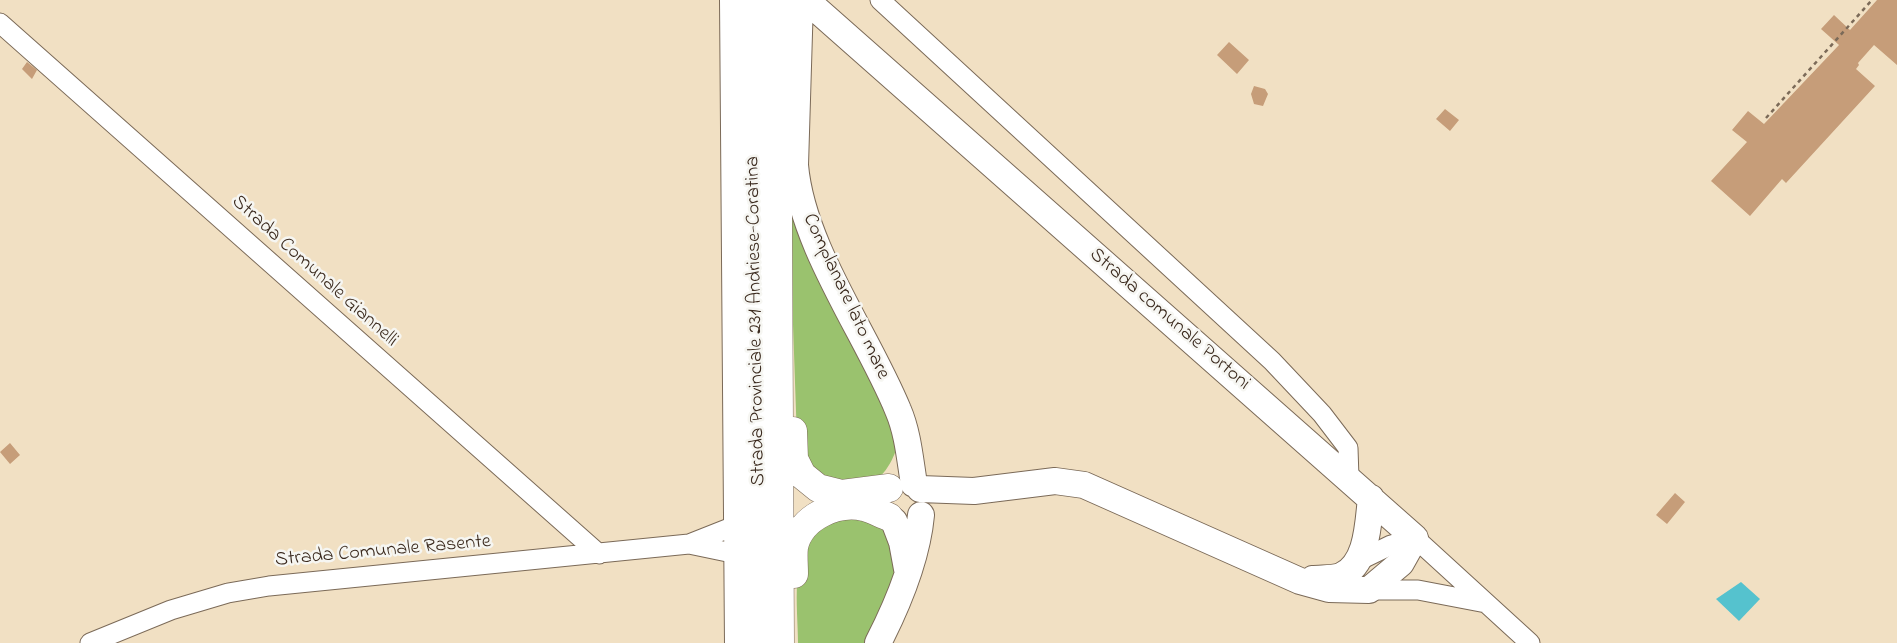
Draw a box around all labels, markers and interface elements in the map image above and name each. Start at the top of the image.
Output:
street label: Strada Provinciale 231 Andriese-Coratina [742,156,772,486]
street label: Strada Comunale Giannelli [226,191,402,353]
street label: Complanare lato mare [796,210,894,384]
street label: Strada comunale Portoni [1084,244,1254,396]
street label: Strada Comunale Rasente [274,531,492,573]

